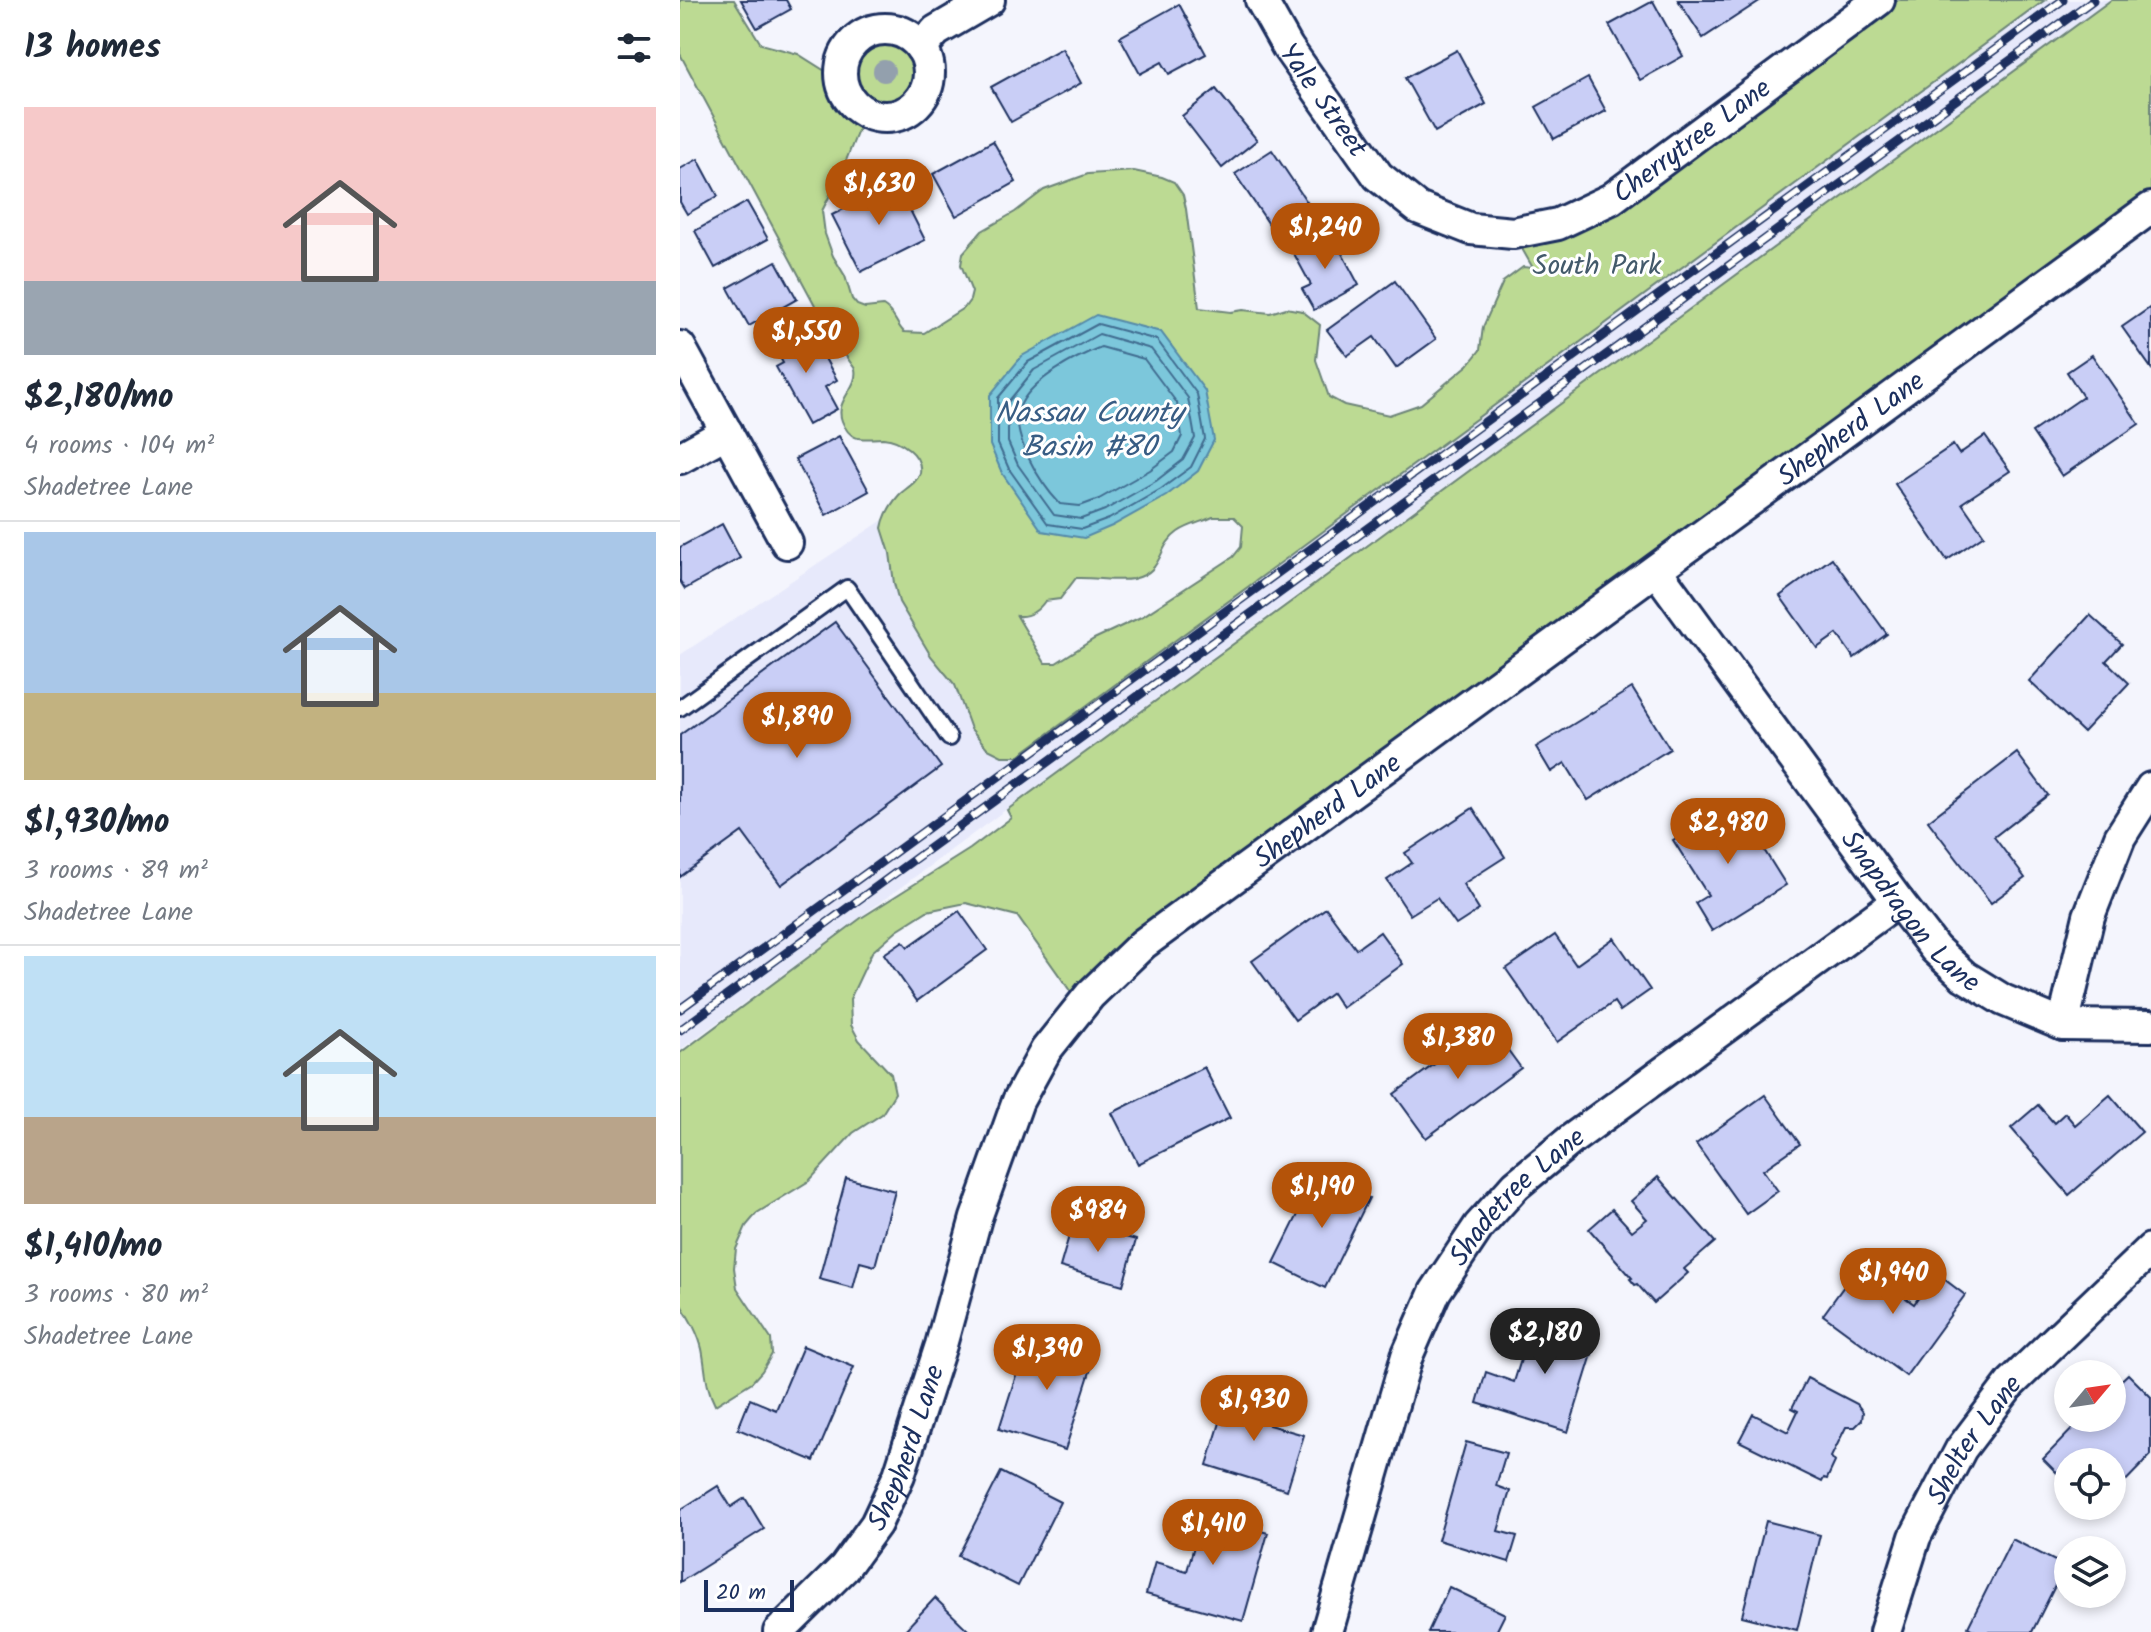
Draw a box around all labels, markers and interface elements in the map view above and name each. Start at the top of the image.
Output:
text: 13 homes [24,21,161,75]
icon: filters [612,26,656,70]
street label: Yale Street [1266,34,1379,168]
street label: Cherrytree Lane [1603,67,1782,216]
icon: home [268,159,412,303]
pin: $1,630 [814,159,944,227]
text: $1,630 [843,164,915,206]
pin: $1,240 [1260,203,1390,271]
text: $1,240 [1289,208,1361,250]
park label: South Park [1533,244,1662,289]
pin: $1,550 [741,307,871,375]
text: $1,550 [771,312,841,354]
street label: Shepherd Lane [1768,360,1935,499]
text: $2,180/mo [24,371,174,425]
water label: Nassau County Basin #80 [995,390,1187,472]
text: 4 rooms · 104 m² [24,425,214,467]
text: Shadetree Lane [24,467,193,509]
icon: home [268,584,412,728]
pin: $1,890 [732,692,862,760]
text: $1,890 [761,697,833,739]
street label: Shepherd Lane [1245,742,1412,881]
text: $1,930/mo [24,796,170,850]
pin: $2,980 [1663,798,1793,866]
text: $2,980 [1688,803,1768,845]
street label: Snapdragon Lane [1828,821,1989,1006]
text: 3 rooms · 89 m² [24,850,208,892]
text: Shadetree Lane [24,892,193,934]
icon: home [268,1008,412,1152]
pin: $1,380 [1393,1013,1523,1081]
text: $1,380 [1422,1018,1494,1060]
street label: Shadetree Lane [1438,1116,1596,1276]
pin: $1,190 [1257,1162,1387,1230]
text: $1,190 [1290,1167,1354,1209]
pin: $984 [1051,1186,1145,1254]
text: $984 [1069,1191,1127,1233]
text: $1,410/mo [24,1220,162,1274]
pin: $1,940 [1828,1248,1958,1316]
text: $1,940 [1858,1253,1928,1295]
text: 3 rooms · 80 m² [24,1274,208,1316]
pin: $2,180 [1480,1308,1610,1376]
text: $2,180 [1508,1313,1582,1355]
text: Shadetree Lane [24,1316,193,1358]
pin: $1,390 [982,1324,1112,1392]
text: $1,390 [1012,1329,1082,1371]
street label: Shepherd Lane [856,1359,958,1539]
north arrow [2054,1360,2126,1432]
map controls [2054,1360,2126,1608]
street label: Shelter Lane [1916,1363,2034,1513]
pin: $1,930 [1189,1375,1319,1443]
text: $1,930 [1219,1380,1289,1422]
button: locate [2054,1448,2126,1520]
pin: $1,410 [1148,1499,1278,1567]
text: $1,410 [1180,1504,1246,1546]
button: layers [2054,1536,2126,1608]
scale bar [704,1576,794,1612]
text: 20 m [716,1576,766,1611]

